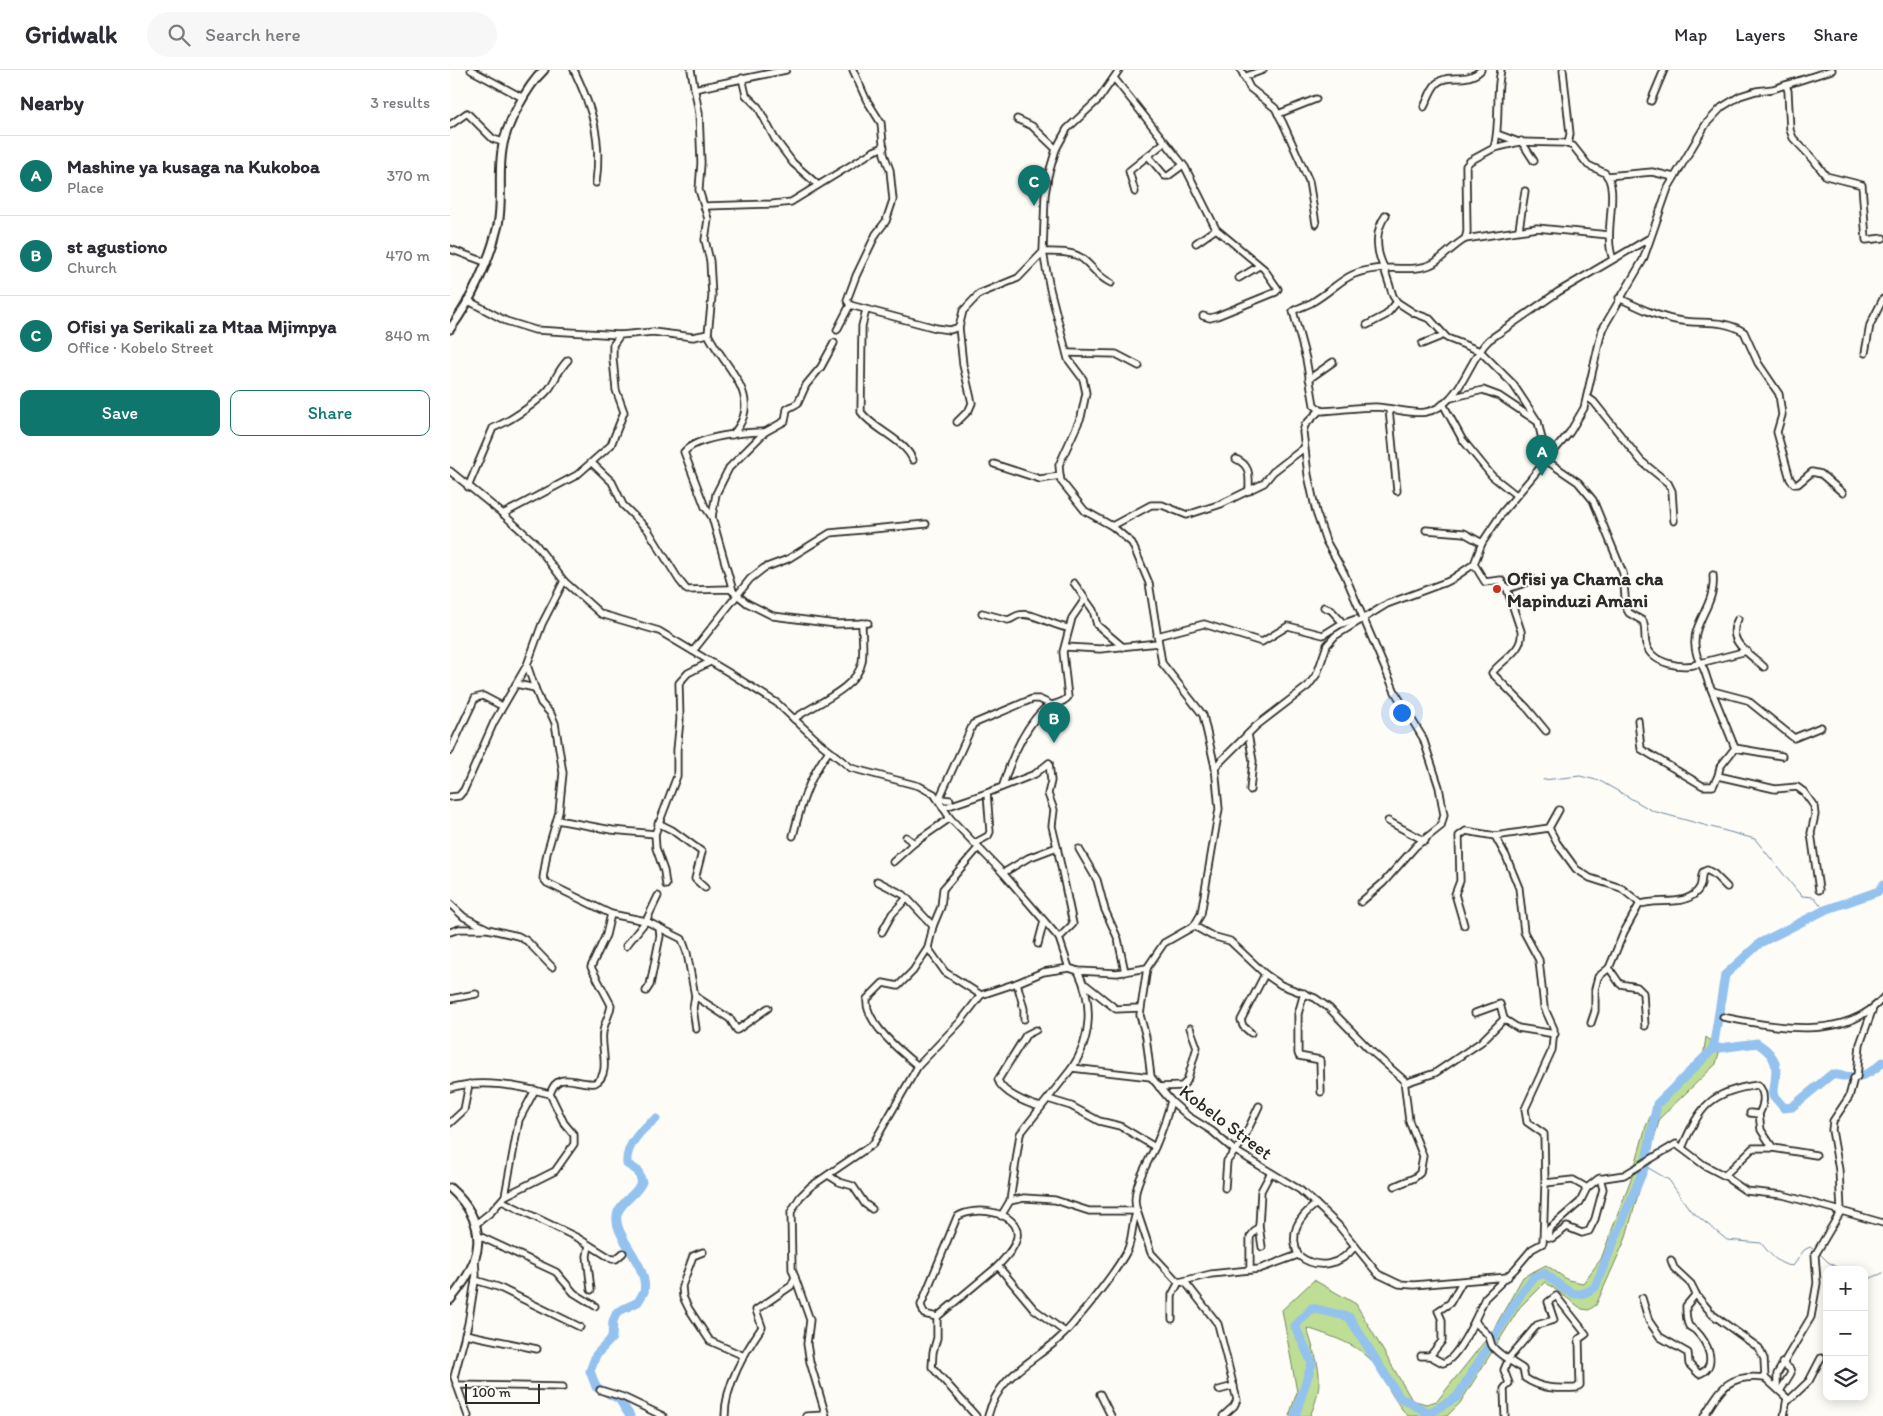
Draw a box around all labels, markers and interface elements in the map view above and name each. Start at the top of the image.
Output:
search box [147,12,497,57]
text: Gridwalk [25,20,117,49]
icon: search [165,21,193,49]
text: Search here [205,23,301,46]
text: Map [1674,24,1707,46]
text: Layers [1735,24,1785,46]
text: Share [1813,24,1858,46]
text: Nearby [20,90,84,115]
text: 3 results [370,93,430,112]
text: Mashine ya kusaga na Kukoboa [67,155,320,178]
pin: C [1018,165,1050,206]
text: A [31,166,41,185]
text: 370 m [386,166,430,185]
text: Place [67,178,104,197]
text: st agustiono [67,235,167,258]
text: B [31,246,41,265]
text: 470 m [386,246,430,265]
text: Church [67,258,117,277]
text: Ofisi ya Serikali za Mtaa Mjimpya [67,315,337,338]
text: C [31,326,41,345]
text: 840 m [385,326,430,345]
text: Office · Kobelo Street [67,338,214,357]
button: Save [20,390,220,436]
button: Share [230,390,430,436]
pin: A [1526,435,1558,476]
place label: Ofisi ya Chama cha Mapinduzi Amani [1507,567,1664,612]
marker: Ofisi ya Chama cha Mapinduzi Amani [1491,583,1503,595]
your location [1389,700,1415,726]
pin: B [1038,702,1070,743]
street label: Kobelo Street [1175,1080,1277,1164]
map controls [1823,1266,1868,1401]
button: + [1823,1266,1868,1311]
button: − [1823,1311,1868,1356]
button: layers [1823,1356,1868,1401]
scale bar [465,1381,540,1404]
text: 100 m [472,1384,511,1401]

